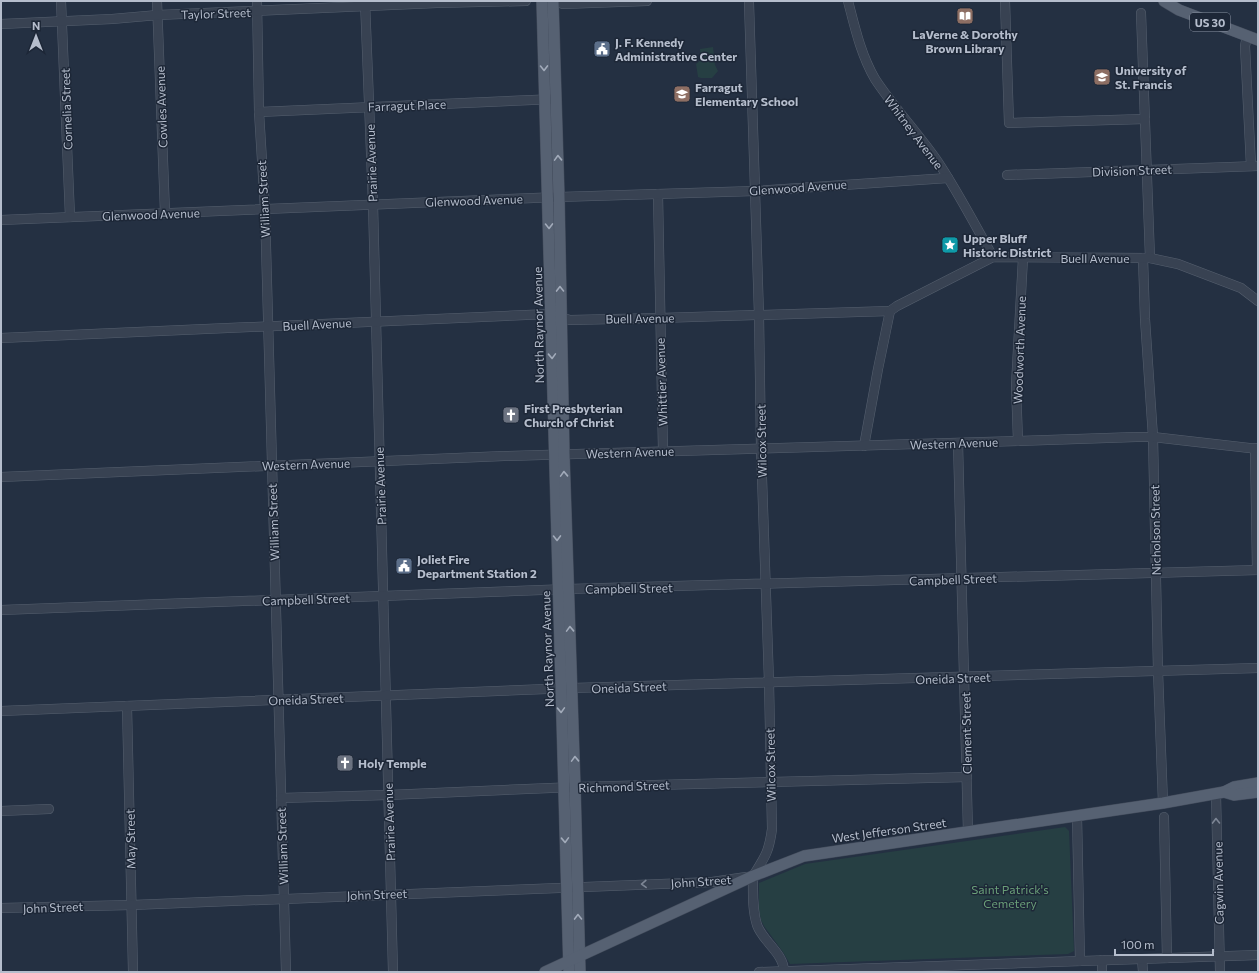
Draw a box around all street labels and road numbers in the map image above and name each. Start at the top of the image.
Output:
street label: Taylor Street [181,5,251,21]
road number: US 30 [1190,13,1230,31]
street label: Cowles Avenue [153,66,169,148]
street label: Cornelia Street [58,68,74,150]
street label: Whitney Avenue [882,92,946,172]
street label: Farragut Place [368,97,446,113]
street label: Prairie Avenue [363,124,379,202]
street label: William Street [254,160,272,238]
street label: Division Street [1092,162,1172,178]
street label: Glenwood Avenue [749,177,847,197]
street label: Glenwood Avenue [425,191,523,209]
street label: Glenwood Avenue [102,205,200,223]
street label: Buell Avenue [1060,251,1130,265]
street label: North Raynor Avenue [530,267,546,383]
street label: Woodworth Avenue [1010,296,1028,404]
street label: Buell Avenue [605,310,675,326]
street label: Buell Avenue [282,315,352,333]
street label: Whittier Avenue [652,338,670,426]
street label: Wilcox Street [753,404,769,478]
street label: Western Avenue [910,434,998,452]
street label: Western Avenue [586,443,674,461]
street label: Prairie Avenue [372,447,388,525]
street label: Western Avenue [262,455,350,473]
street label: William Street [265,483,281,561]
street label: Nicholson Street [1147,484,1163,576]
street label: Campbell Street [909,570,997,588]
street label: Campbell Street [585,580,673,596]
street label: Campbell Street [262,590,350,608]
street label: North Raynor Avenue [538,590,556,708]
street label: Oneida Street [915,670,991,686]
street label: Oneida Street [591,679,667,695]
street label: Oneida Street [268,691,344,707]
street label: Clement Street [958,692,974,774]
street label: Wilcox Street [762,728,778,802]
street label: Richmond Street [578,777,670,795]
street label: Prairie Avenue [381,783,397,861]
street label: William Street [274,807,290,885]
street label: May Street [122,809,138,869]
street label: West Jefferson Street [831,815,947,846]
street label: Cagwin Avenue [1210,841,1226,925]
street label: John Street [670,872,732,891]
street label: John Street [346,886,408,903]
street label: John Street [22,899,84,916]

